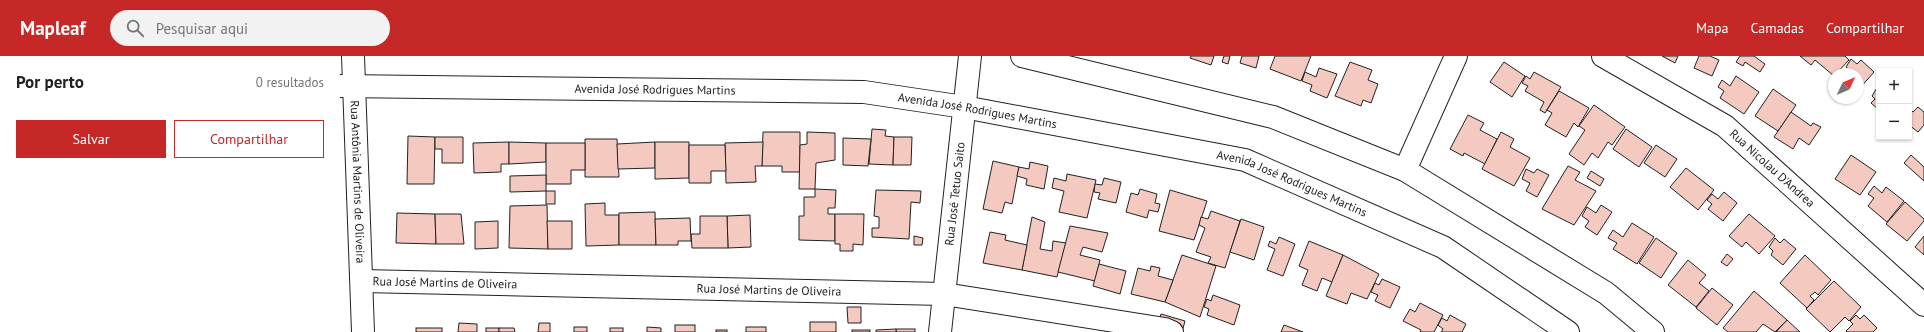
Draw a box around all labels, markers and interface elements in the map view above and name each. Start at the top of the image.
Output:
search box [110,10,390,46]
text: Mapleaf [20,16,86,40]
icon: search [124,17,146,39]
text: Pesquisar aqui [156,19,248,38]
text: Mapa [1696,19,1729,37]
text: Camadas [1751,19,1804,37]
text: Compartilhar [1826,19,1904,37]
north arrow [1828,68,1864,104]
map controls [1876,68,1912,140]
button: + [1876,68,1912,104]
text: Por perto [16,71,84,93]
text: 0 resultados [256,74,324,91]
street label: Avenida José Rodrigues Martins [574,81,736,98]
street label: Avenida José Rodrigues Martins [897,89,1058,131]
street label: Rua Antônia Martins de Oliveira [348,100,369,264]
button: − [1876,104,1912,140]
button: Salvar [16,120,166,158]
button: Compartilhar [174,120,324,158]
street label: Rua Nicolau D'Andrea [1727,126,1818,210]
street label: Rua José Tetuo Saito [941,141,968,246]
street label: Avenida José Rodrigues Martins [1216,147,1369,220]
street label: Rua José Martins de Oliveira [372,273,518,291]
street label: Rua José Martins de Oliveira [696,280,842,299]

